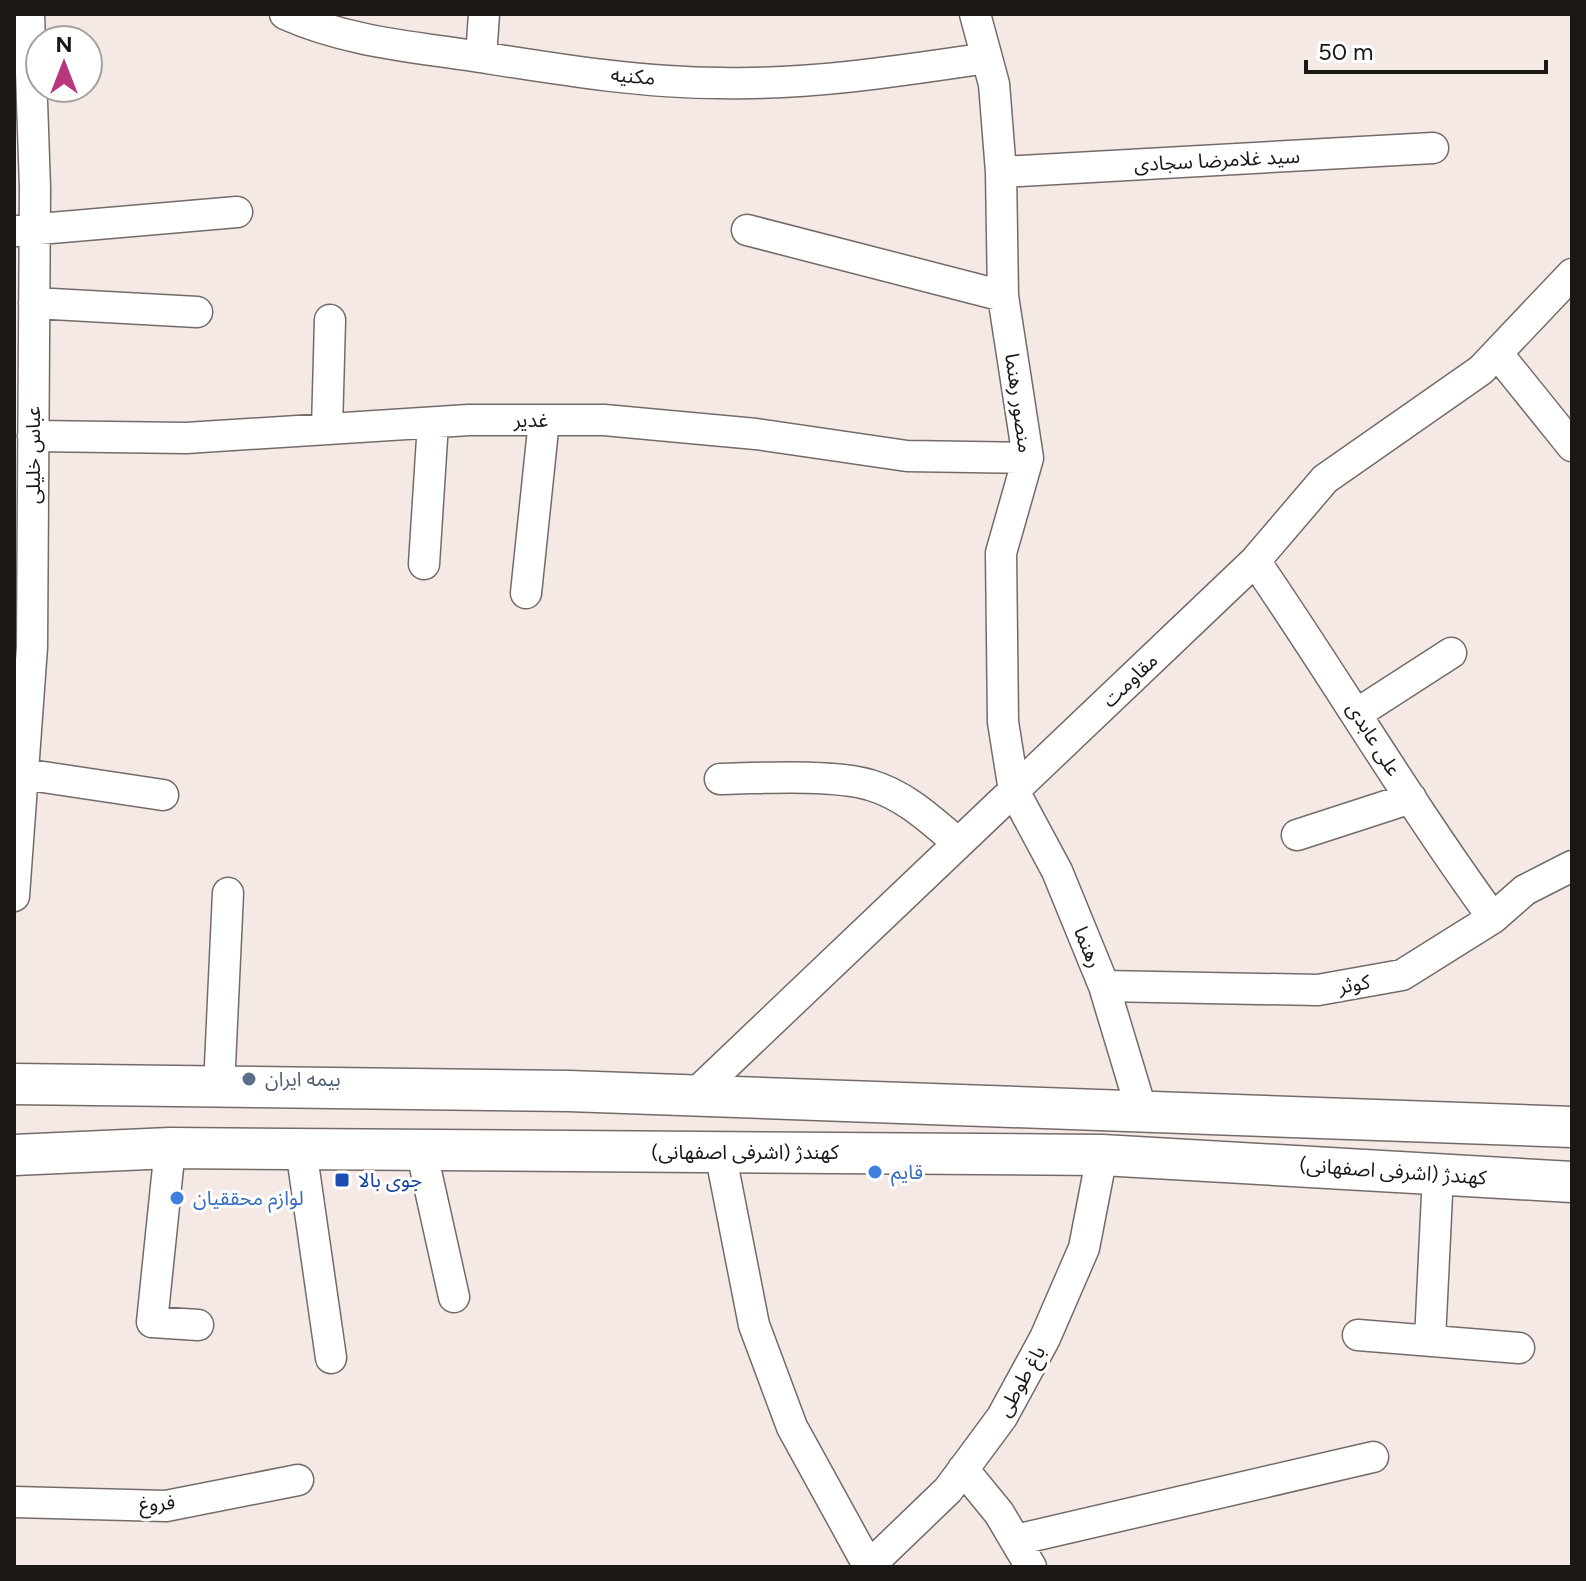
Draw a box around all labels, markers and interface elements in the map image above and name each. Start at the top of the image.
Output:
north arrow [24,24,104,104]
scale bar [1306,24,1546,74]
text: N [55,31,73,58]
text: 50 m [1318,37,1374,66]
street label: مکنیه [610,62,656,90]
street label: سید غلامرضا سجادی [1133,144,1301,176]
street label: منصور رهنما [1000,352,1038,454]
street label: عباس خلیلی [21,406,45,504]
street label: غدیر [513,408,548,432]
street label: مقاومت [1097,648,1163,712]
street label: علی عابدی [1342,698,1406,780]
street label: رهنما [1069,923,1107,971]
street label: کوثر [1335,969,1372,999]
place label: بیمه ایران [265,1067,341,1091]
marker: بیمه ایران [240,1070,258,1088]
street label: کهندژ (اشرفی اصفهانی) [651,1140,839,1164]
street label: کهندژ (اشرفی اصفهانی) [1299,1152,1488,1190]
place label: قایم [891,1160,923,1187]
marker: قایم [866,1163,884,1181]
place label: جوی بالا [358,1168,422,1192]
marker: جوی بالا [333,1171,351,1189]
place label: لوازم محققیان [193,1186,304,1213]
marker: لوازم محققیان [168,1189,186,1207]
street label: باغ طوطی [992,1341,1053,1422]
street label: فروغ [138,1490,176,1519]

